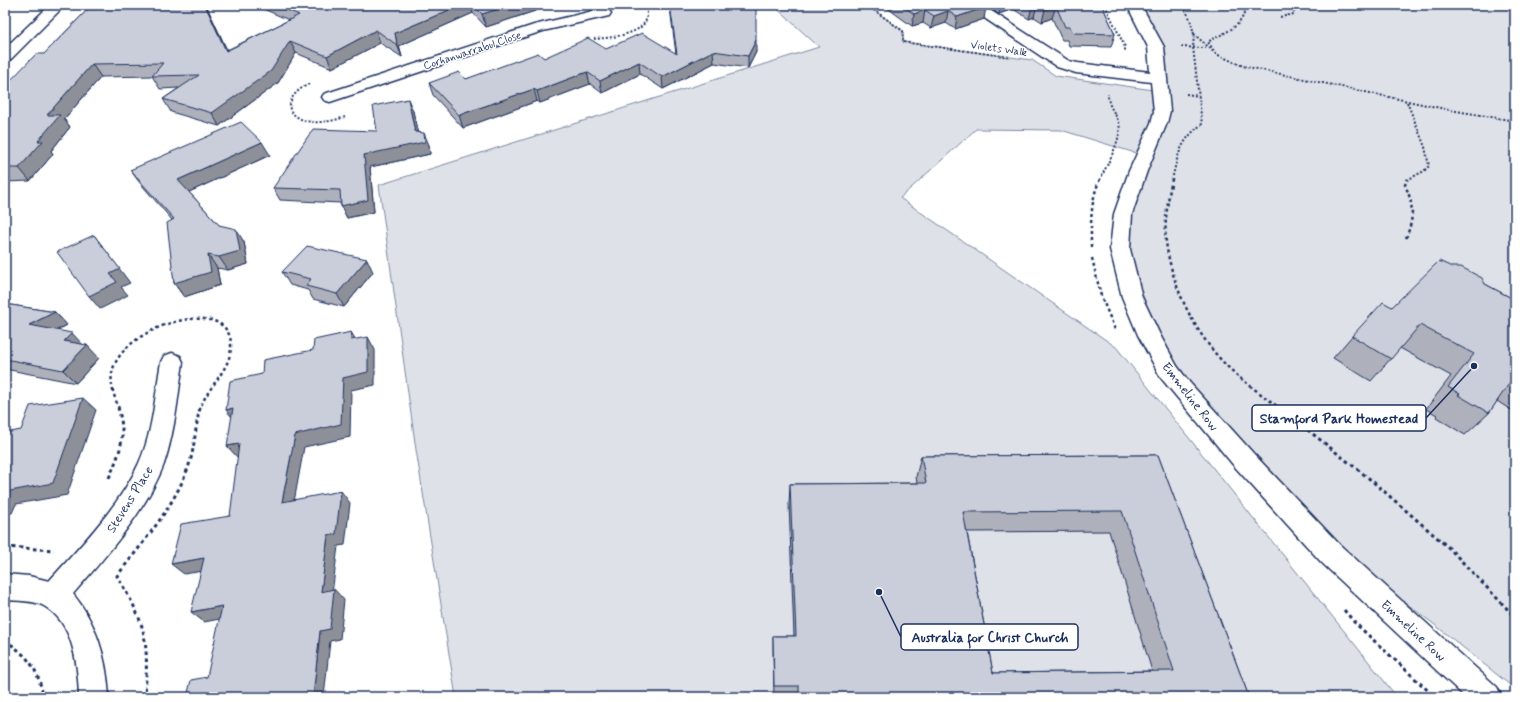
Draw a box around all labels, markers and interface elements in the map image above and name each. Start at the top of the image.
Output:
street label: Corhanwarrabul Close [422,29,523,73]
street label: Violets Walk [970,38,1028,60]
street label: Emmeline Row [1158,359,1222,435]
callout: Stamford Park Homestead [1252,405,1426,431]
text: Stamford Park Homestead [1260,410,1418,430]
street label: Stevens Place [103,463,158,536]
street label: Emmeline Row [1377,597,1449,666]
callout: Australia for Christ Church [901,624,1078,650]
text: Australia for Christ Church [912,629,1069,649]

